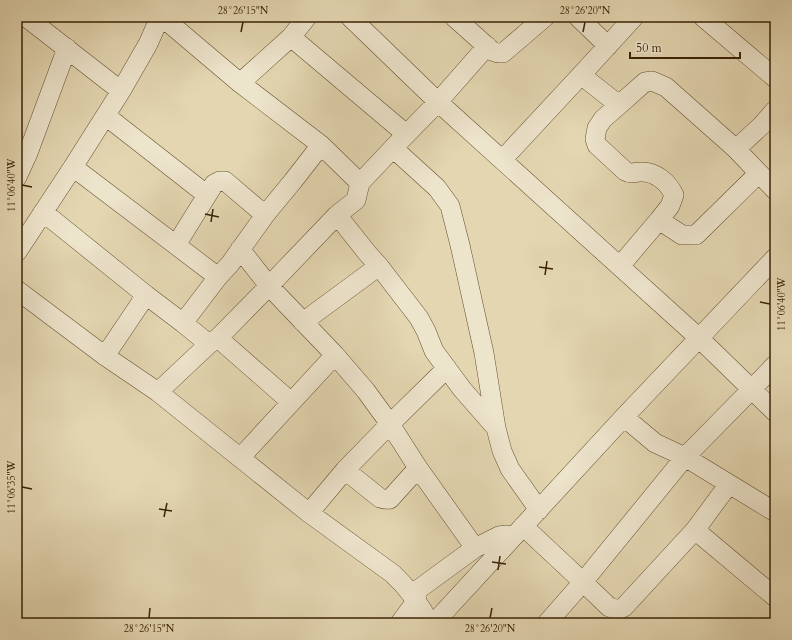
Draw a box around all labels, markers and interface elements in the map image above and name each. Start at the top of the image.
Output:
text: 28°26'15"N [218,4,269,18]
text: 28°26'20"N [560,4,611,18]
scale bar [630,34,740,60]
text: 50 m [636,40,663,56]
text: 11°06'40"W [5,157,19,212]
text: 11°06'40"W [775,276,789,331]
text: 11°06'35"W [5,459,19,514]
text: 28°26'15"N [124,622,175,636]
text: 28°26'20"N [465,622,516,636]

